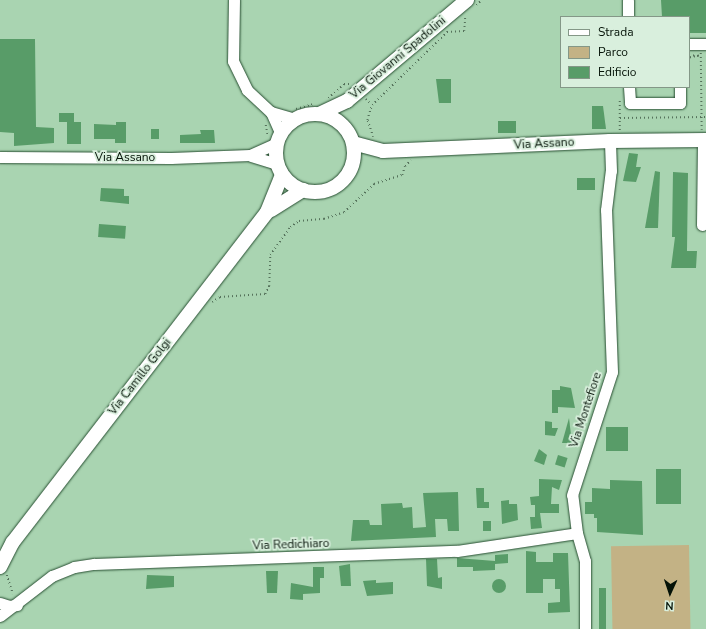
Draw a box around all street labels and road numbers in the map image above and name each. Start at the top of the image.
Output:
street label: Via Giovanni Spadolini [347,14,449,102]
street label: Via Assano [513,135,575,153]
street label: Via Assano [95,151,155,165]
street label: Via Camillo Golgi [106,336,174,418]
street label: Via Montefiore [567,370,605,450]
street label: Via Redichiaro [252,536,330,554]

